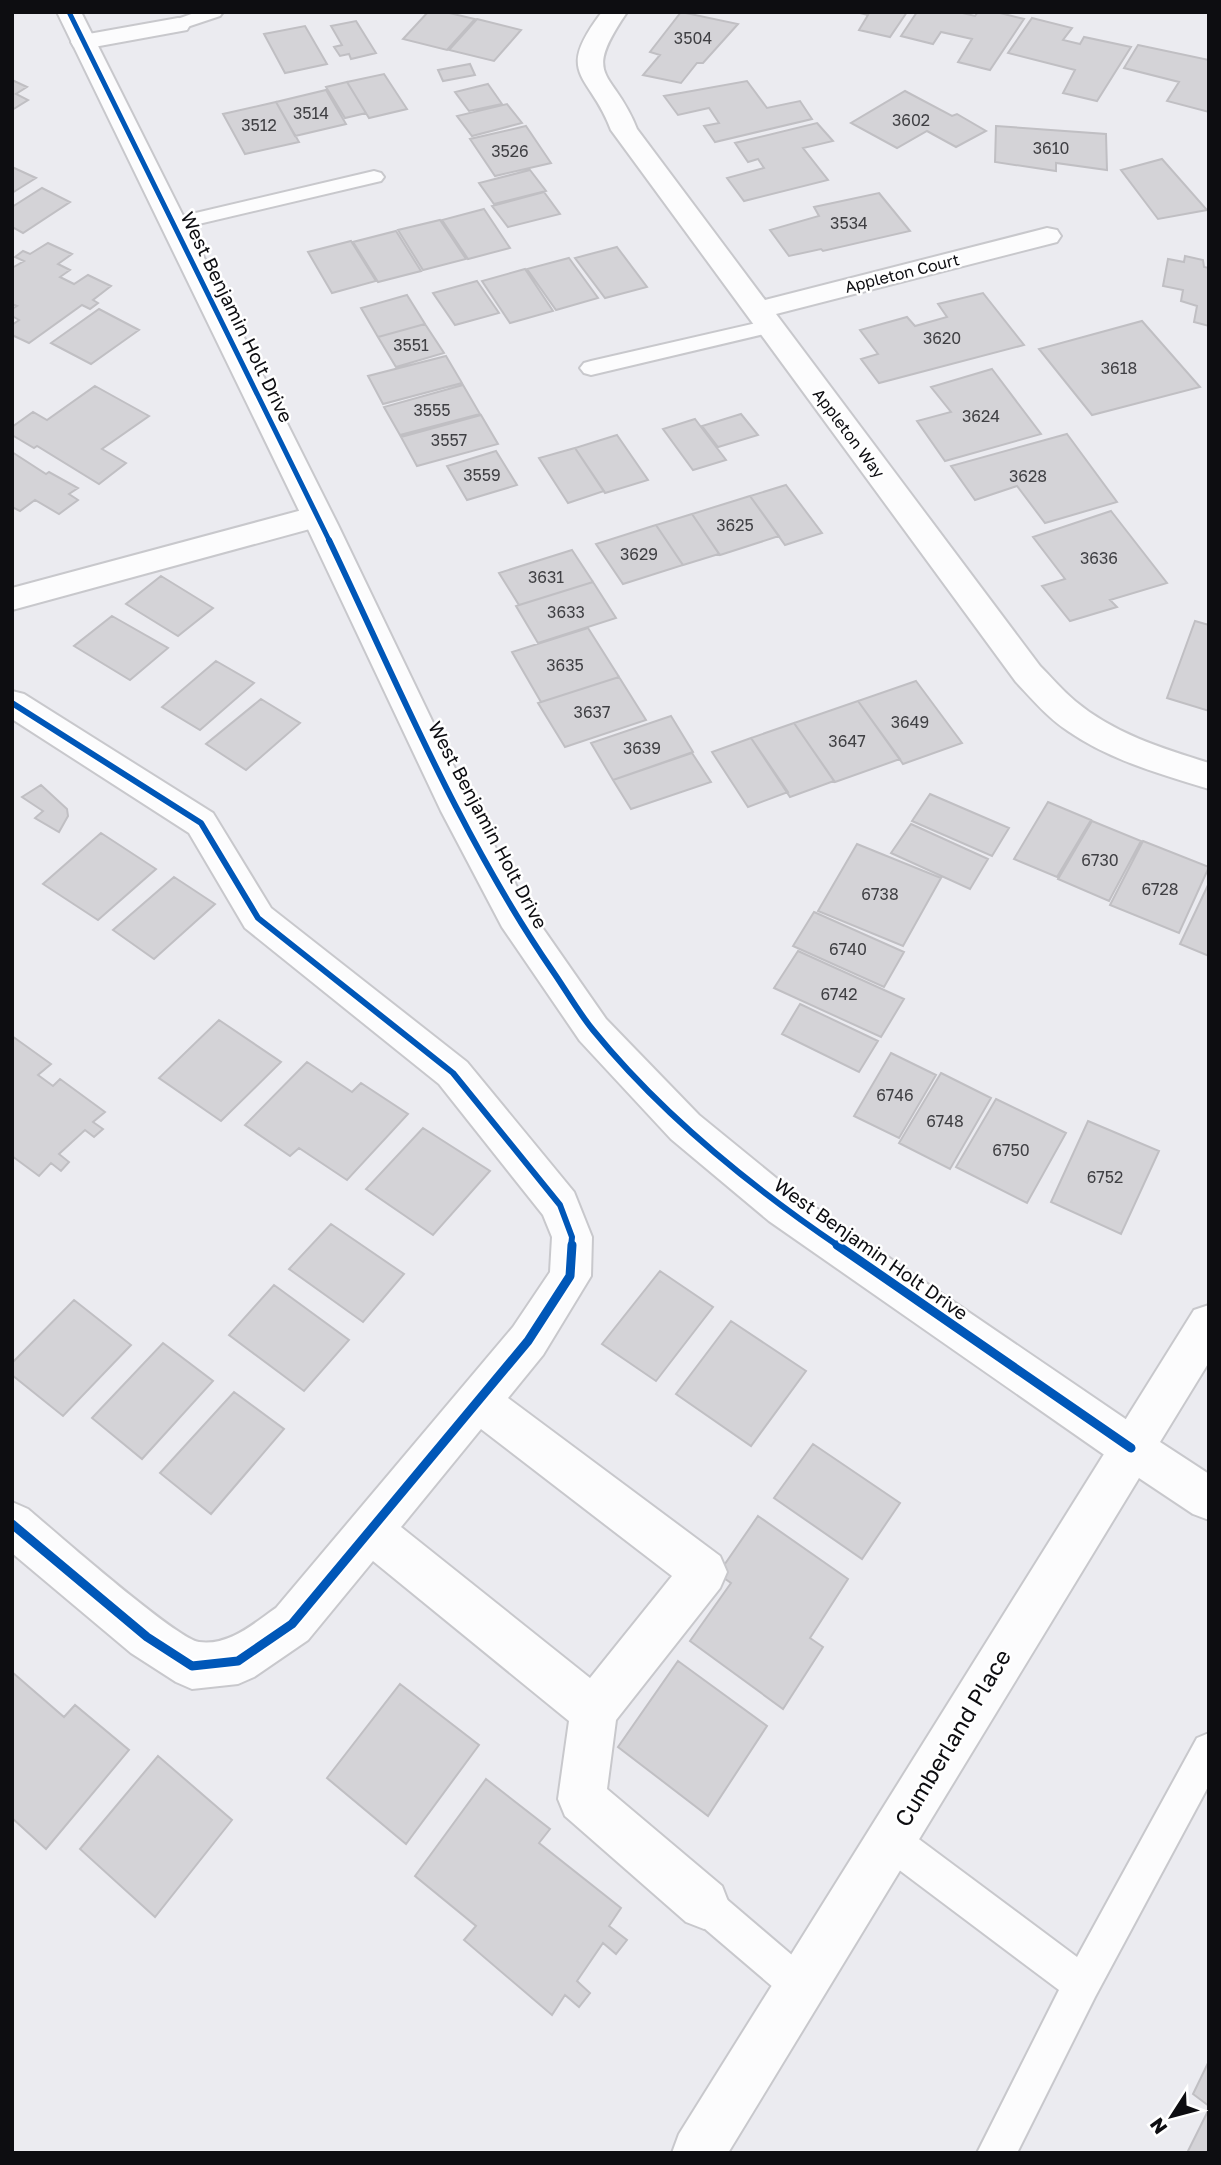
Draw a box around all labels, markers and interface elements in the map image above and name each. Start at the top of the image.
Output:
house number: 3504 [674,28,712,48]
house number: 3514 [293,103,329,123]
house number: 3602 [892,110,930,130]
house number: 3512 [241,115,277,135]
house number: 3610 [1033,138,1069,158]
house number: 3526 [491,141,529,161]
street label: West Benjamin Holt Drive [176,208,299,426]
house number: 3534 [830,213,868,233]
street label: Appleton Court [843,249,961,297]
house number: 3620 [923,328,961,348]
house number: 3551 [393,335,429,355]
house number: 3618 [1101,358,1137,378]
street label: Appleton Way [809,384,889,482]
house number: 3555 [413,400,451,420]
house number: 3624 [962,406,1000,426]
house number: 3557 [431,430,467,450]
house number: 3559 [463,465,501,485]
house number: 3628 [1009,466,1047,486]
house number: 3625 [716,515,754,535]
house number: 3629 [620,544,658,564]
house number: 3636 [1080,548,1118,568]
house number: 3631 [528,567,564,587]
house number: 3633 [547,602,585,622]
house number: 3635 [546,655,584,675]
house number: 3637 [574,702,610,722]
house number: 3649 [891,712,929,732]
street label: West Benjamin Holt Drive [424,717,553,932]
house number: 3647 [828,731,866,751]
house number: 3639 [623,738,661,758]
house number: 6730 [1081,850,1119,870]
house number: 6728 [1141,879,1179,899]
house number: 6738 [861,884,899,904]
house number: 6740 [829,939,867,959]
house number: 6742 [820,984,858,1004]
house number: 6746 [876,1085,914,1105]
house number: 6748 [926,1111,964,1131]
house number: 6750 [992,1140,1030,1160]
house number: 6752 [1087,1167,1123,1187]
street label: West Benjamin Holt Drive [770,1173,973,1324]
street label: Cumberland Place [888,1644,1016,1831]
north arrow [1137,2081,1207,2151]
text: N [1144,2114,1171,2139]

